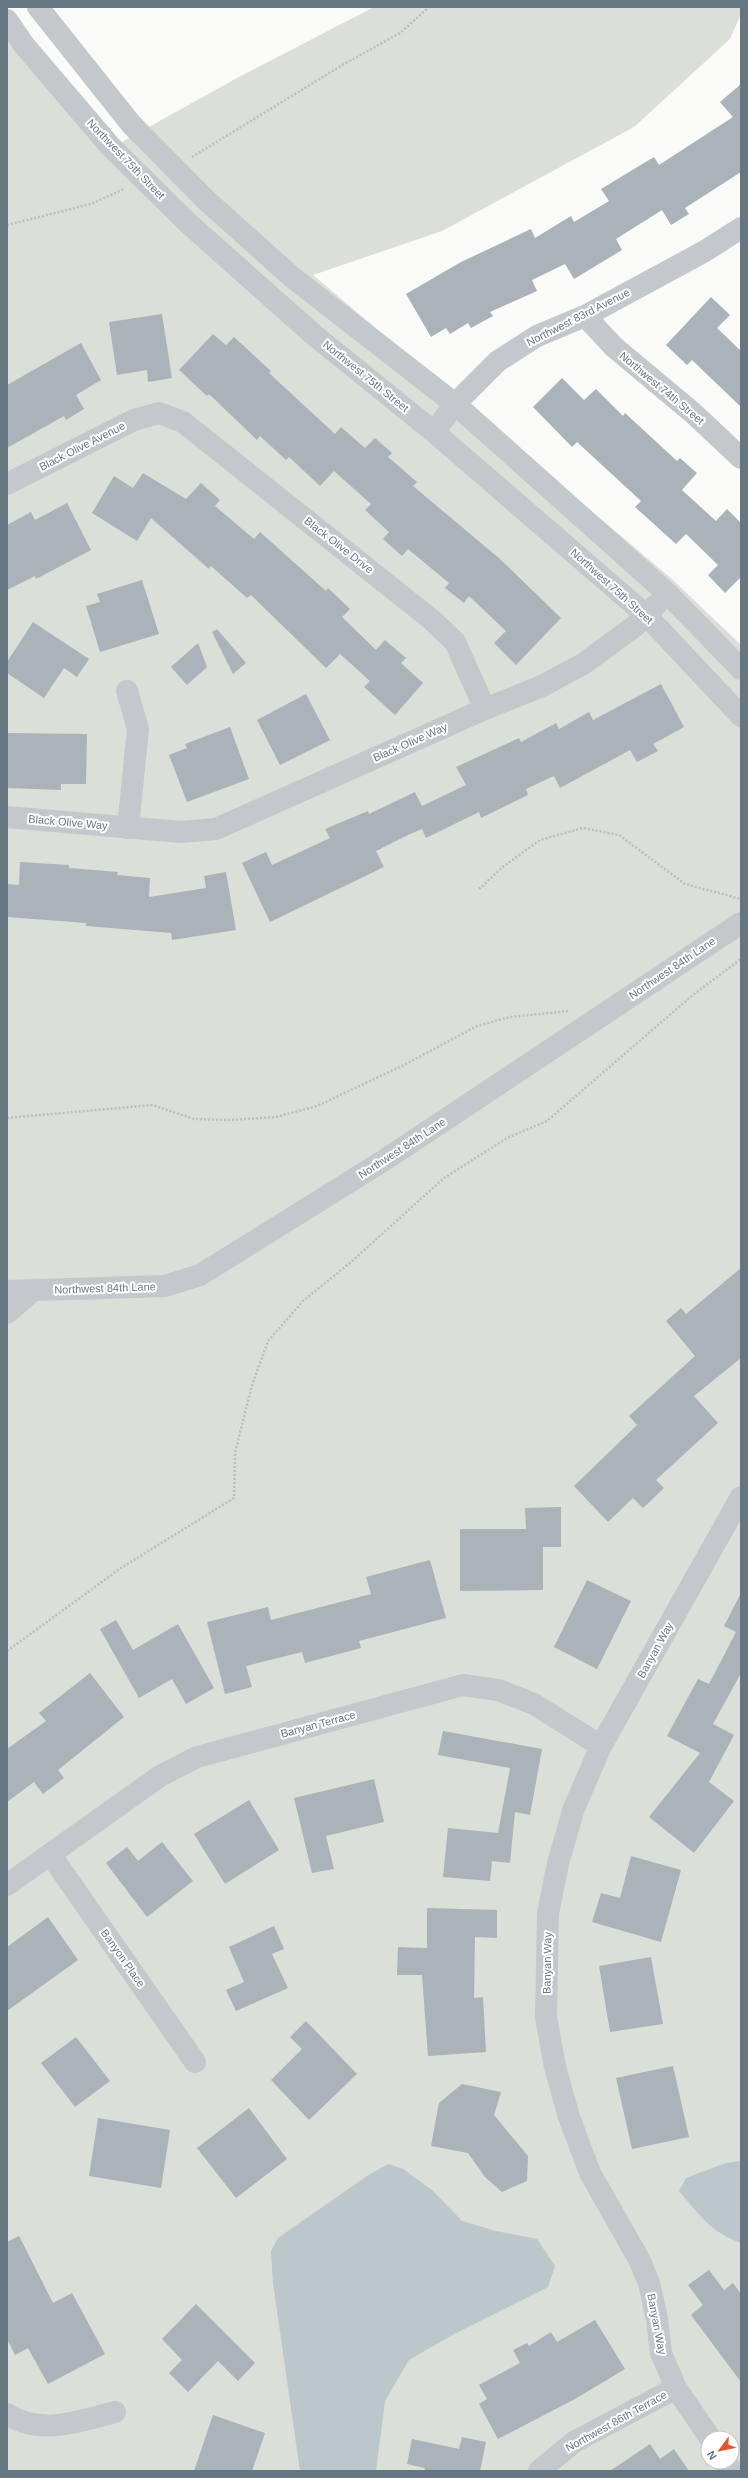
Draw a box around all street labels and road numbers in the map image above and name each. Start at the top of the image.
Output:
street label: Northwest 75th Street [85,117,167,201]
street label: Northwest 83rd Avenue [524,286,632,348]
street label: Northwest 75th Street [321,338,411,414]
street label: Northwest 74th Street [617,349,707,427]
street label: Black Olive Avenue [37,419,127,473]
street label: Black Olive Drive [302,514,376,576]
street label: Northwest 75th Street [568,546,656,626]
street label: Black Olive Way [371,720,449,764]
street label: Black Olive Way [28,813,109,831]
street label: Northwest 84th Lane [627,935,717,1001]
street label: Northwest 84th Lane [356,1115,448,1181]
street label: Northwest 84th Lane [54,1280,156,1296]
street label: Banyan Way [635,1620,676,1680]
street label: Banyan Terrace [279,1708,357,1740]
street label: Banyon Place [99,1927,147,1989]
street label: Banyan Way [540,1931,554,1994]
street label: Banyan Way [645,2292,669,2356]
street label: Northwest 86th Terrace [563,2388,669,2454]

